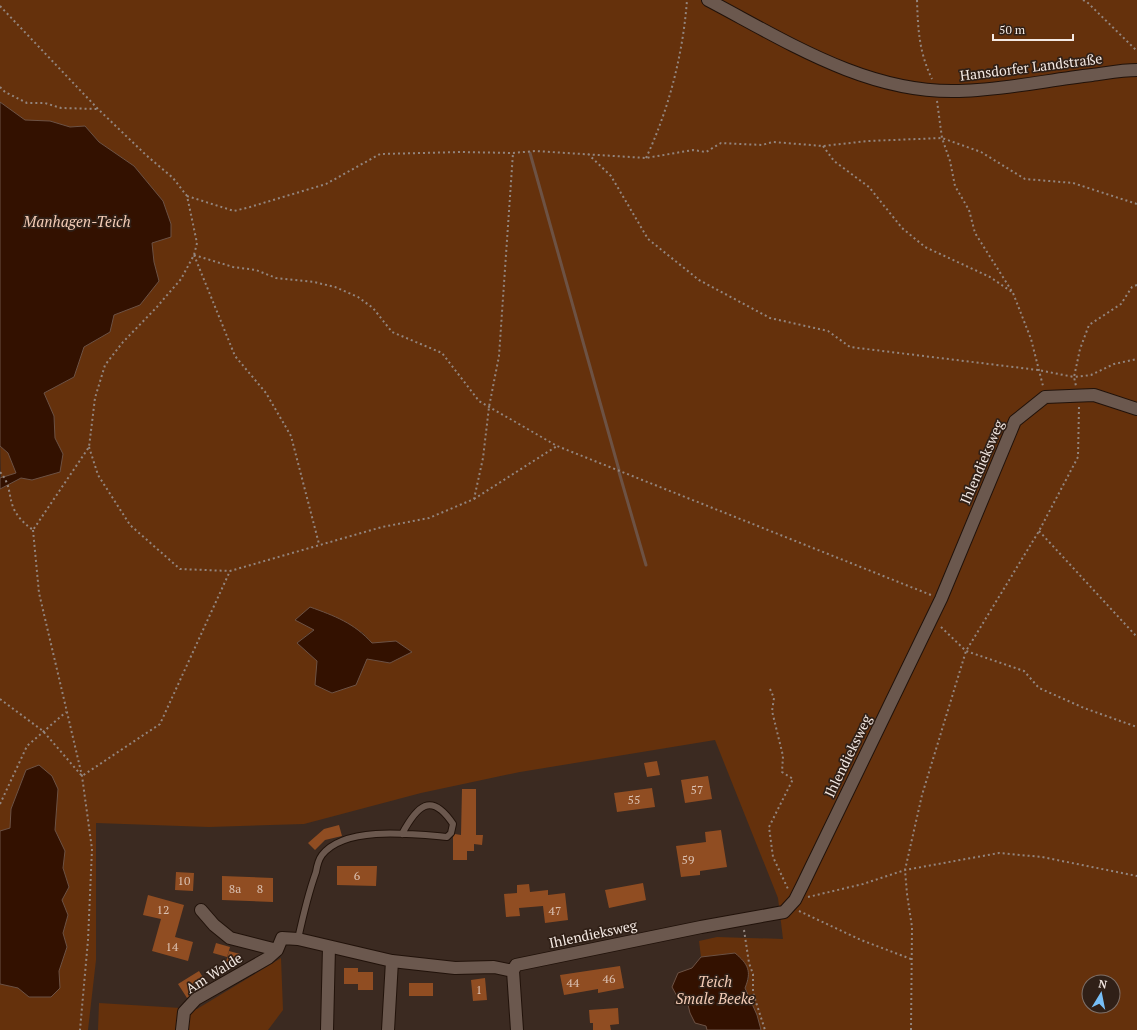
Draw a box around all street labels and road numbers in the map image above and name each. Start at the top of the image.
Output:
street label: Hansdorfer Landstraße [959,48,1103,85]
street label: Ihlendieksweg [955,416,1008,507]
street label: Ihlendieksweg [819,711,876,800]
street label: Ihlendieksweg [547,915,639,952]
street label: Am Walde [182,948,246,997]

